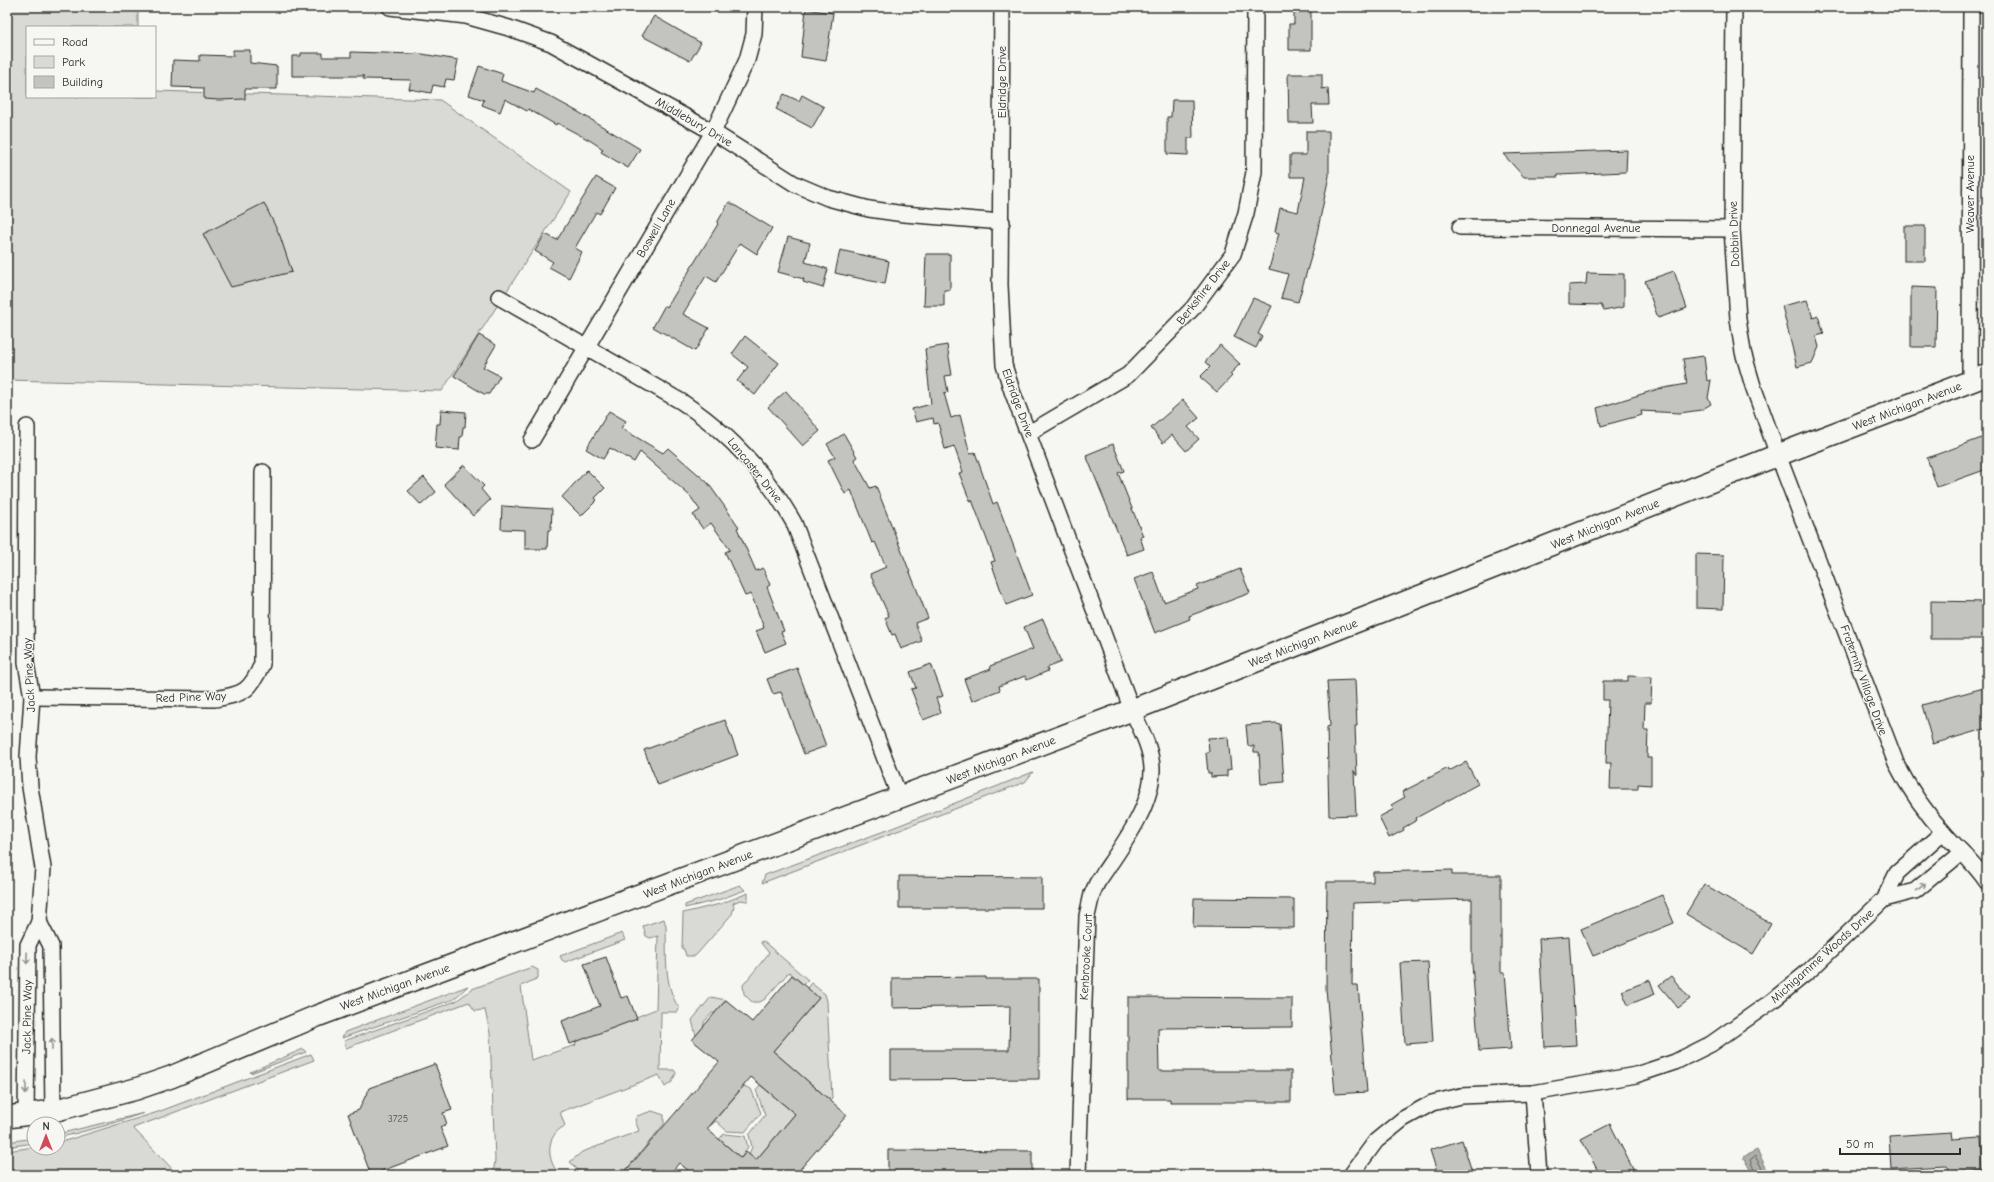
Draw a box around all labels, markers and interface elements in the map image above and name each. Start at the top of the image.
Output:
legend [26,26,156,98]
text: Road [62,35,88,49]
street label: Eldridge Drive [995,46,1009,118]
text: Park [62,55,85,69]
text: Building [62,75,103,89]
street label: Middlebury Drive [653,94,735,150]
street label: Weaver Avenue [1963,155,1977,233]
street label: Boswell Lane [634,196,678,260]
street label: Dobbin Drive [1726,201,1742,267]
street label: Donnegal Avenue [1552,221,1640,235]
street label: Berkshire Drive [1173,257,1233,327]
street label: Eldridge Drive [999,367,1037,439]
street label: West Michigan Avenue [1851,379,1963,433]
street label: Lancaster Drive [725,435,785,505]
street label: West Michigan Avenue [1549,496,1661,552]
street label: West Michigan Avenue [1247,616,1359,670]
street label: Fraternity Village Drive [1837,623,1891,737]
street label: Jack Pine Way [20,637,38,713]
street label: Red Pine Way [155,689,227,705]
street label: West Michigan Avenue [945,733,1057,787]
street label: West Michigan Avenue [642,847,754,901]
one-way arrow [1915,882,1926,891]
street label: Michigamme Woods Drive [1768,906,1876,1006]
street label: Kenbrooke Court [1077,913,1095,1001]
one-way arrow [23,951,31,964]
street label: West Michigan Avenue [338,961,452,1013]
street label: Jack Pine Way [19,979,35,1054]
one-way arrow [48,1038,56,1051]
one-way arrow [22,1081,30,1094]
house number: 3725 [388,1113,408,1125]
north arrow [26,1116,66,1156]
text: N [42,1120,50,1133]
scale bar [1840,1130,1960,1156]
text: 50 m [1846,1137,1874,1151]

